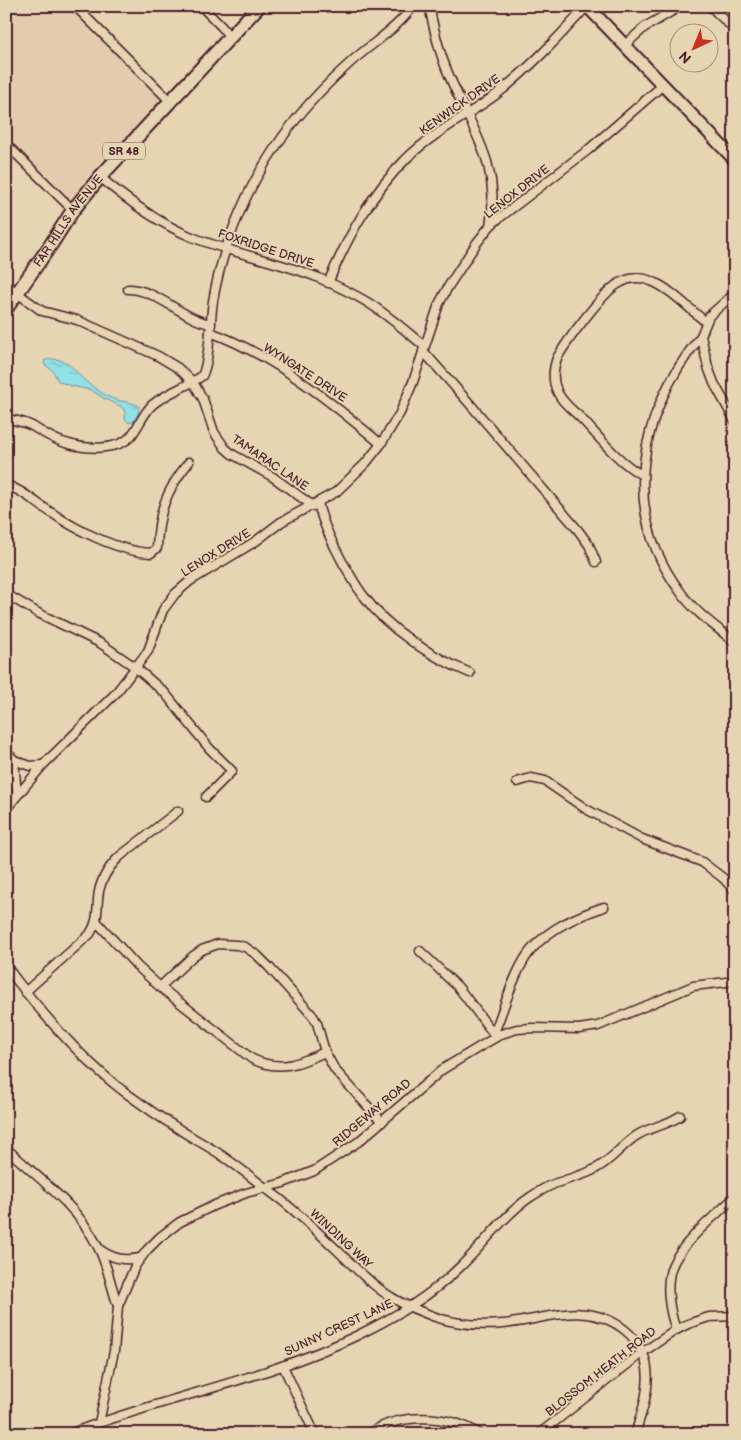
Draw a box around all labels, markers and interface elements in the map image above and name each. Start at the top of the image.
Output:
north arrow [668,22,718,72]
text: N [676,47,695,67]
street label: KENWICK DRIVE [417,71,503,138]
road number: SR 48 [103,142,145,160]
street label: LENOX DRIVE [481,162,553,222]
street label: FAR HILLS AVENUE [30,172,106,270]
street label: FOXRIDGE DRIVE [216,226,316,272]
street label: WYNGATE DRIVE [260,340,350,406]
street label: TAMARAC LANE [229,432,311,494]
street label: LENOX DRIVE [179,526,254,580]
street label: RIDGEWAY ROAD [330,1076,414,1150]
street label: WINDING WAY [307,1206,376,1272]
street label: SUNNY CREST LANE [282,1296,396,1360]
street label: BLOSSOM HEATH ROAD [543,1324,660,1420]

